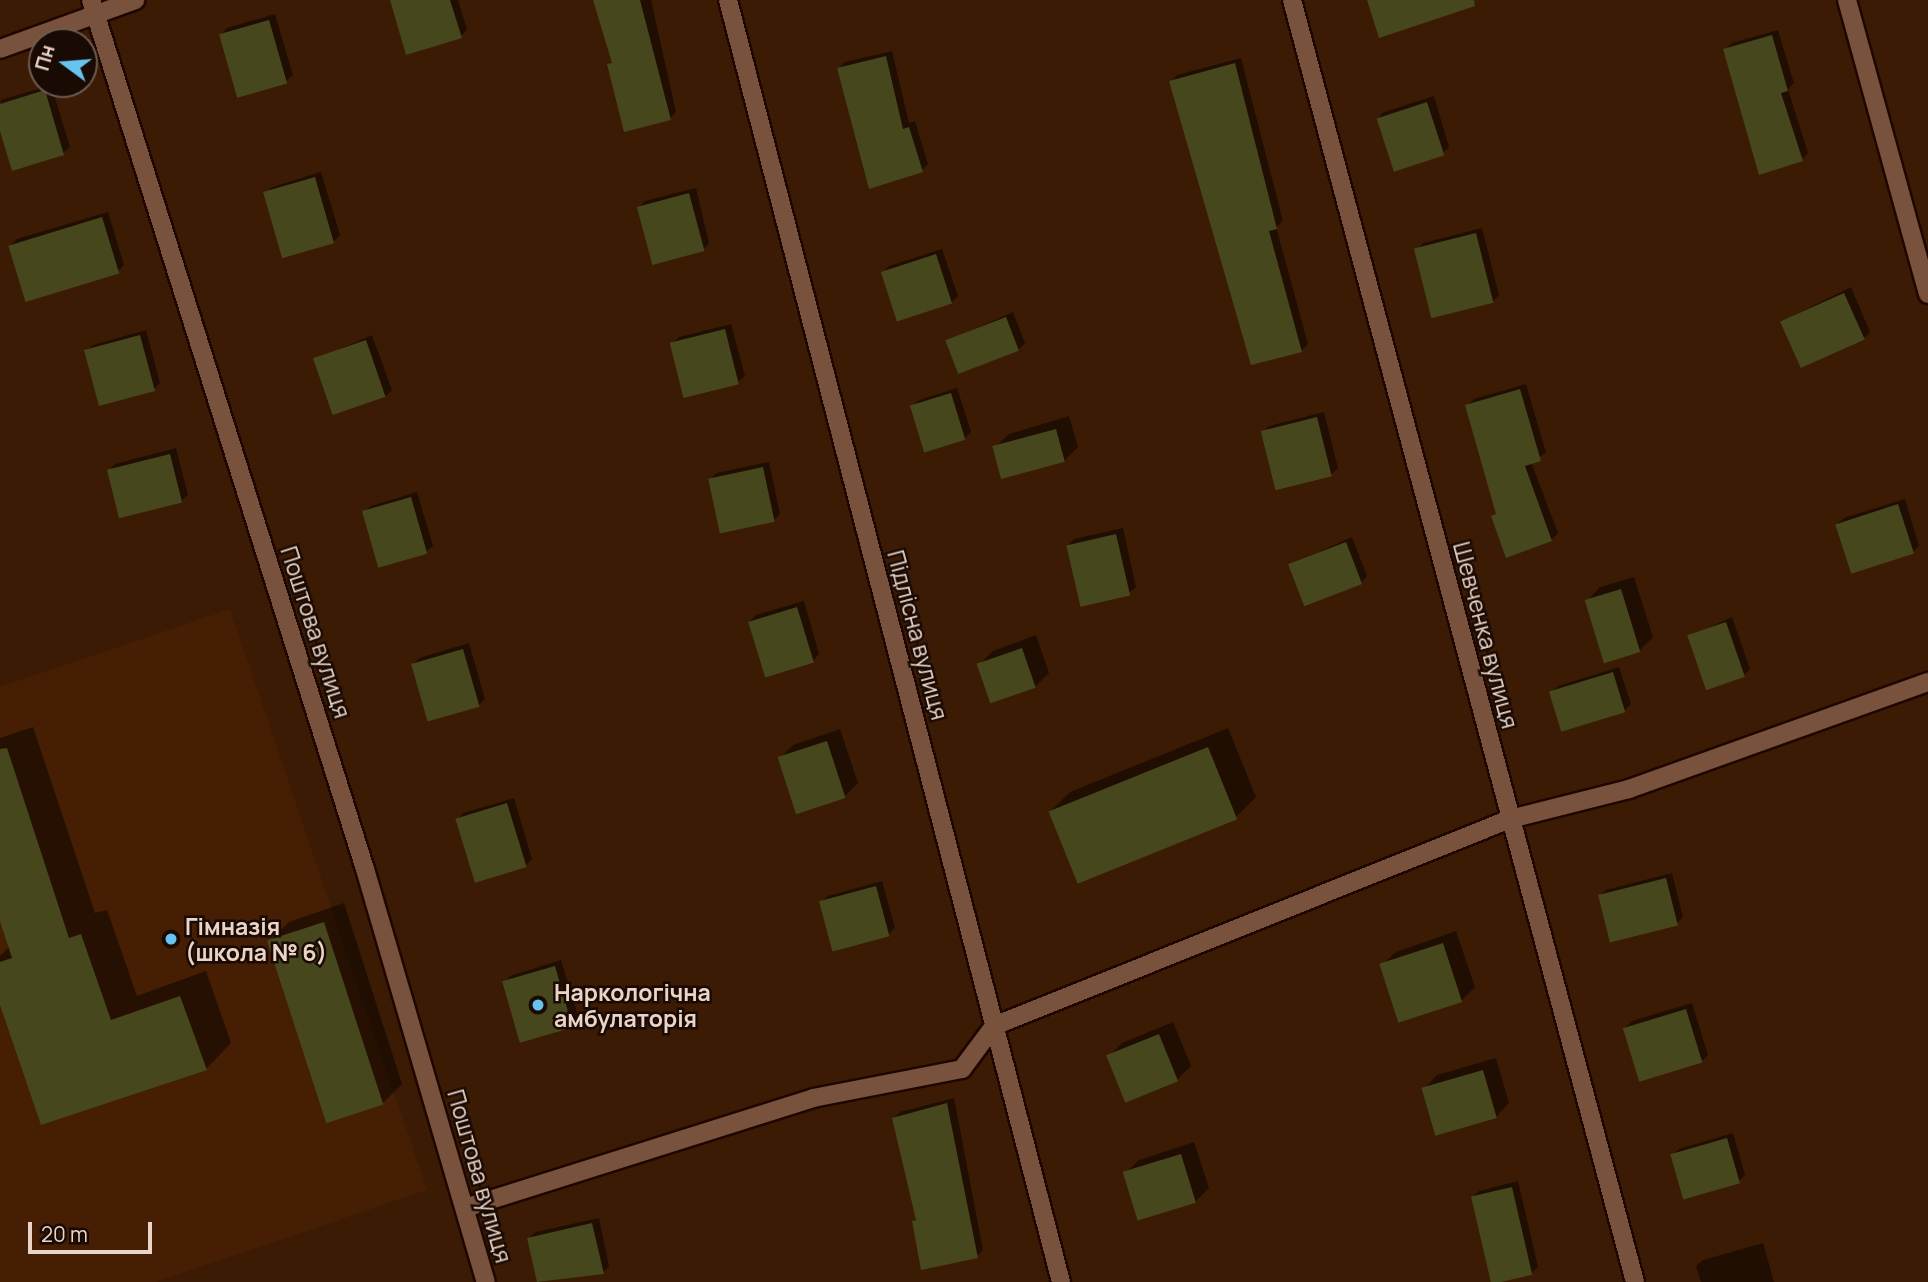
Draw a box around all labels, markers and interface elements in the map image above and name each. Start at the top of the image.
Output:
north arrow [28,28,98,98]
text: Пн [29,42,61,74]
street label: Шевченка вулиця [1448,539,1524,731]
street label: Поштова вулиця [275,543,357,721]
street label: Підлісна вулиця [882,547,954,723]
place label: Гімназія (школа № 6) [185,912,327,966]
marker: Гімназія (школа № 6) [163,931,179,947]
place label: Наркологічна амбулаторія [554,978,711,1032]
marker: Наркологічна амбулаторія [528,995,548,1015]
street label: Поштова вулиця [442,1086,518,1266]
scale bar [32,1208,156,1252]
text: 20 m [41,1220,88,1248]

